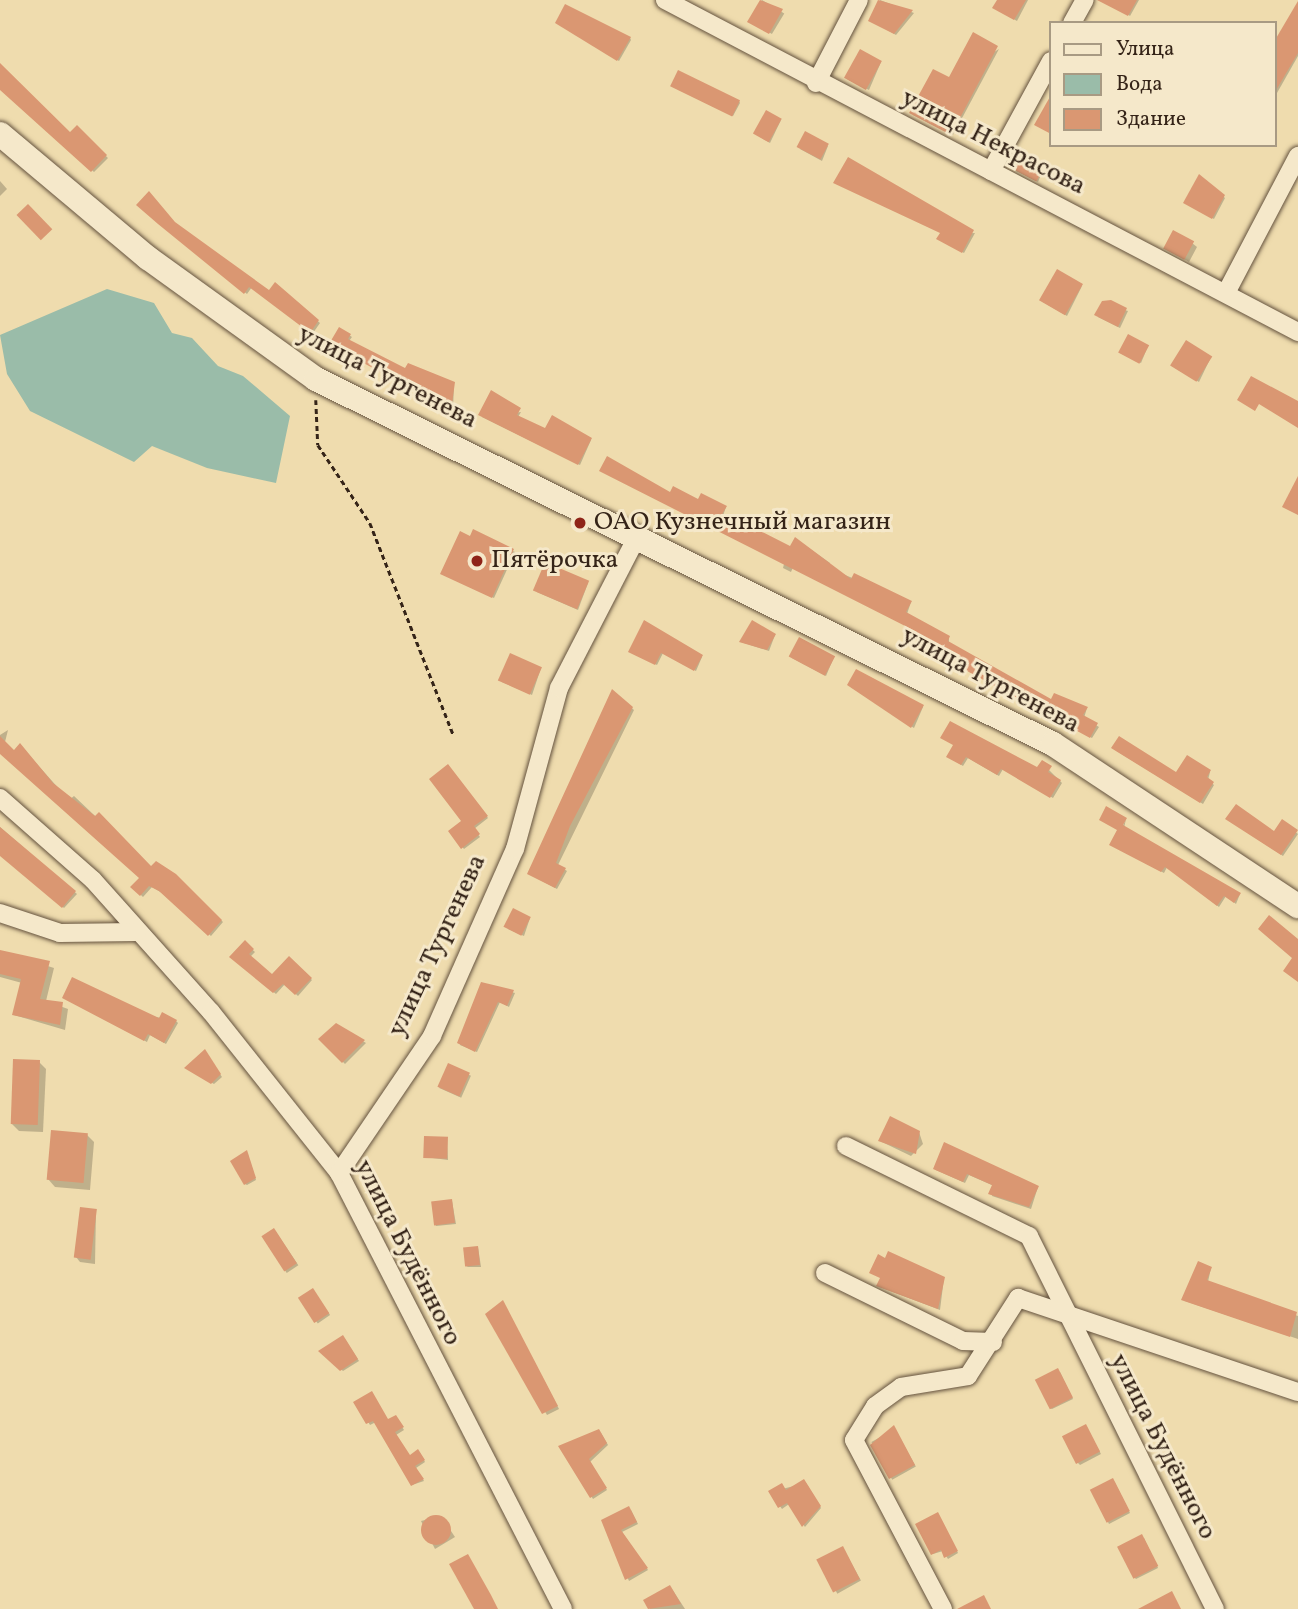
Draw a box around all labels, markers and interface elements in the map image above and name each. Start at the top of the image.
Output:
legend [1050,21,1277,147]
text: Улица [1116,35,1174,64]
text: Вода [1116,70,1163,99]
street label: улица Некрасова [896,83,1090,203]
text: Здание [1116,105,1186,134]
street label: улица Тургенева [292,319,482,437]
place label: ОАО Кузнечный магазин [594,507,891,539]
marker: ОАО Кузнечный магазин [572,515,588,531]
place label: Пятёрочка [491,545,619,577]
marker: Пятёрочка [469,553,485,569]
street label: улица Тургенева [895,621,1085,741]
street label: улица Тургенева [382,850,494,1042]
street label: улица Будённого [347,1155,467,1351]
street label: улица Будённого [1102,1349,1222,1545]

